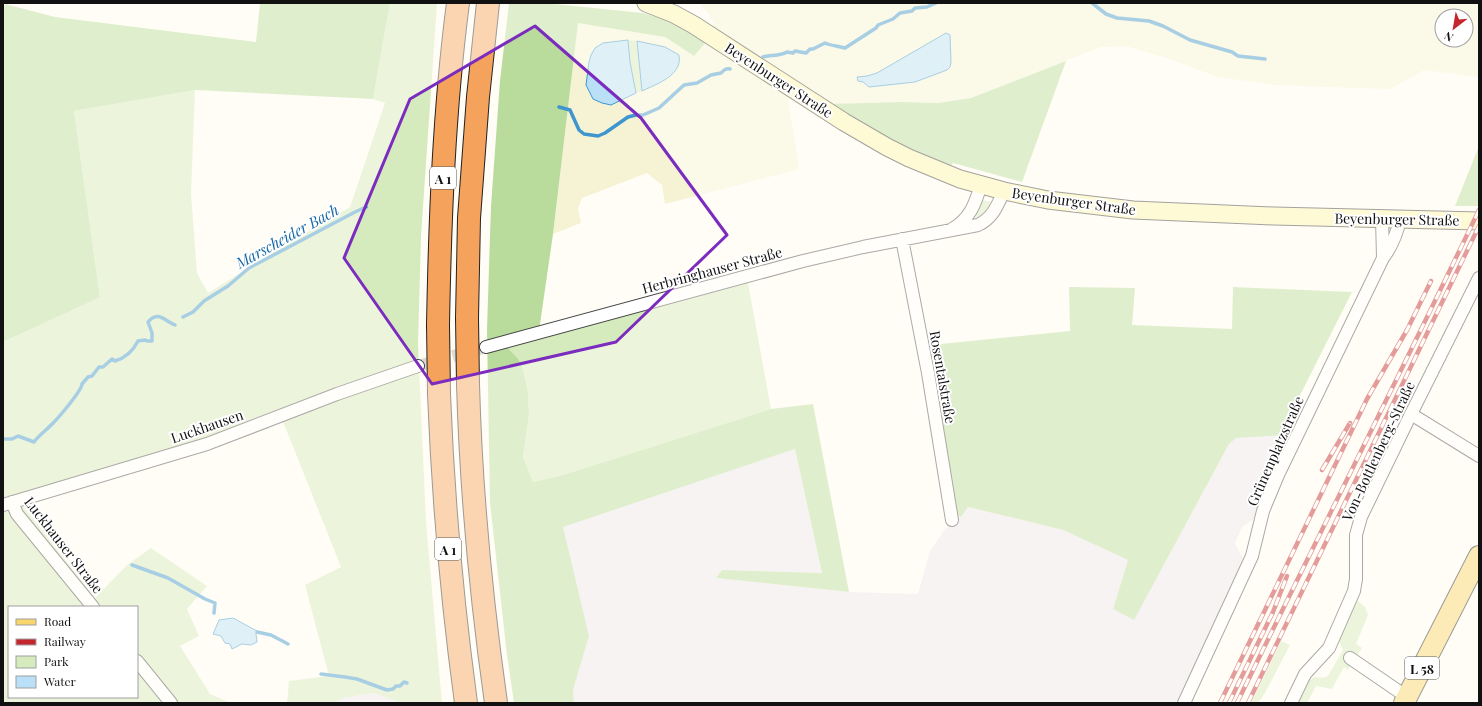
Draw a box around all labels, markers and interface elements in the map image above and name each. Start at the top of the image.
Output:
north arrow [1434,8,1474,48]
text: N [1441,28,1456,45]
street label: Beyenburger Straße [721,38,837,122]
road number: A 1 [430,167,456,189]
street label: Beyenburger Straße [1011,183,1137,219]
water label: Marscheider Bach [231,199,342,273]
street label: Beyenburger Straße [1334,208,1460,230]
street label: Herbringhauser Straße [640,242,784,298]
street label: Rosentalstraße [925,329,961,425]
street label: Von-Bottlenberg-Straße [1337,378,1419,525]
street label: Grünenplatzstraße [1242,393,1308,509]
street label: Luckhausen [168,405,246,447]
street label: Luckhauser Straße [20,493,108,597]
road number: A 1 [435,538,461,560]
legend [8,606,138,698]
text: Road [44,613,71,629]
text: Railway [44,633,86,649]
text: Park [44,653,69,669]
road number: L 58 [1405,657,1439,679]
text: Water [43,673,77,689]

